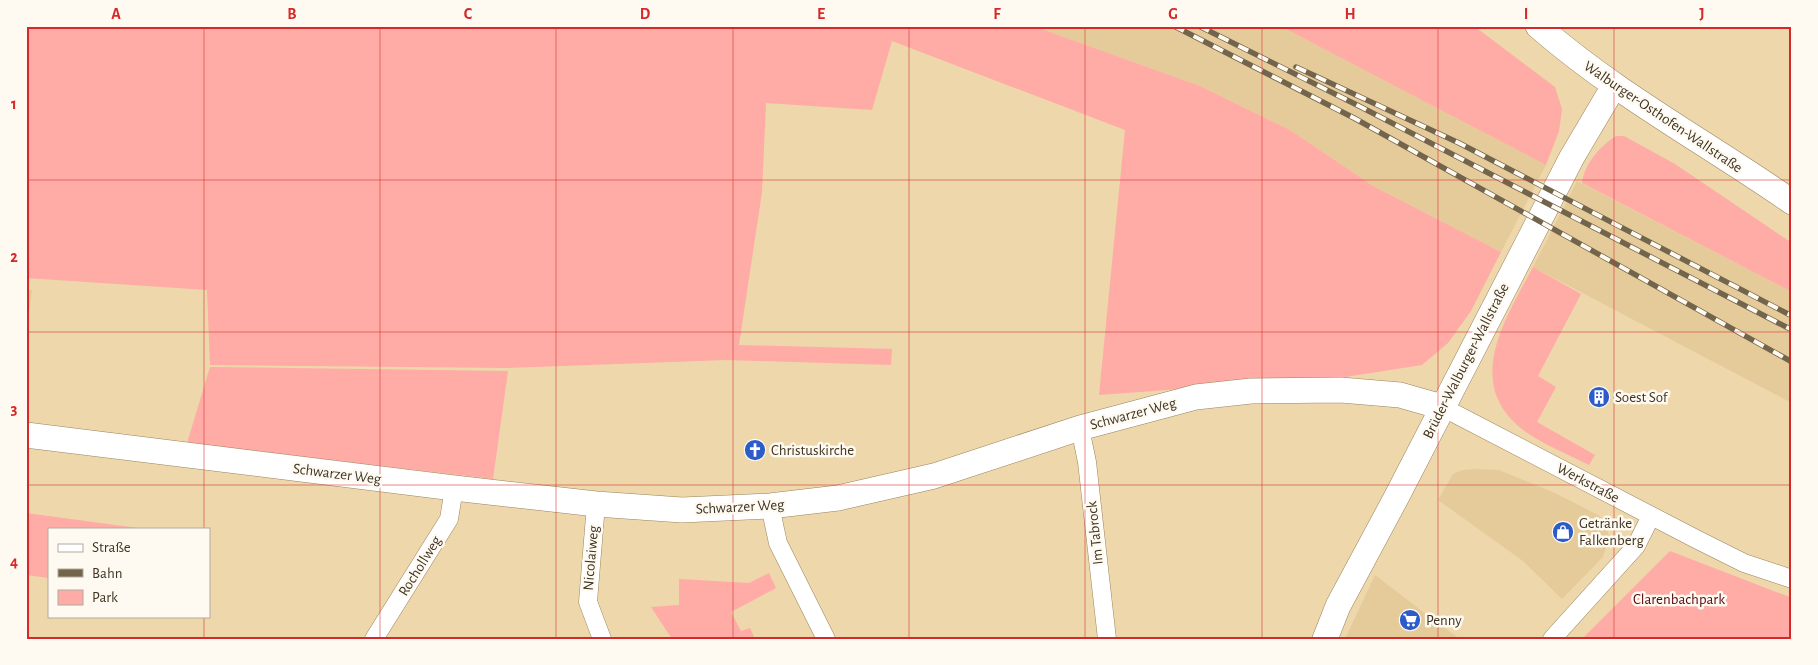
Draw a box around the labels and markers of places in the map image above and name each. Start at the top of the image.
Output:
building icon: Soest Sof [1587,385,1611,409]
place label: Soest Sof [1615,390,1669,405]
church icon: Christuskirche [743,438,767,462]
place label: Christuskirche [771,443,854,458]
place label: Getränke Falkenberg [1579,516,1644,548]
shop icon: Getränke Falkenberg [1551,520,1575,544]
supermarket icon: Penny [1398,608,1422,632]
place label: Penny [1426,613,1462,628]

